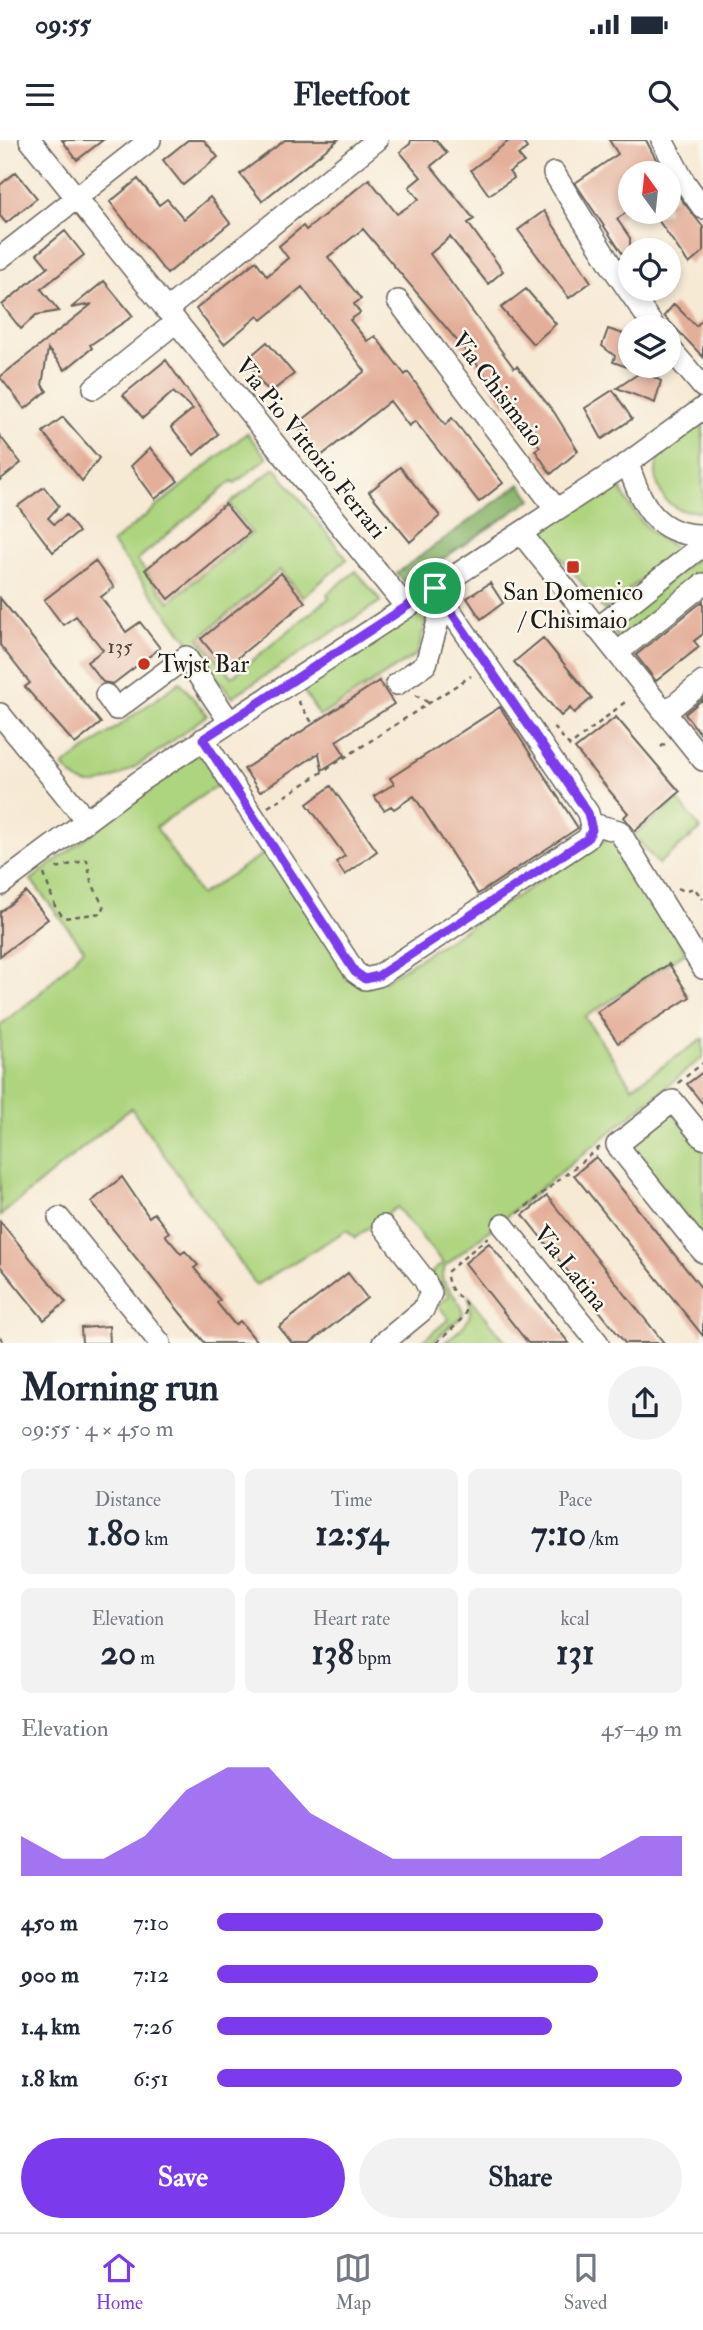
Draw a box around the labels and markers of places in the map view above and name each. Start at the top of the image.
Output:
pin [405,558,465,618]
marker: San Domenico / Chisimaio [565,559,581,575]
place label: San Domenico / Chisimaio [503,577,643,636]
place label: Twjst Bar [158,649,249,680]
marker: Twjst Bar [136,656,152,672]

